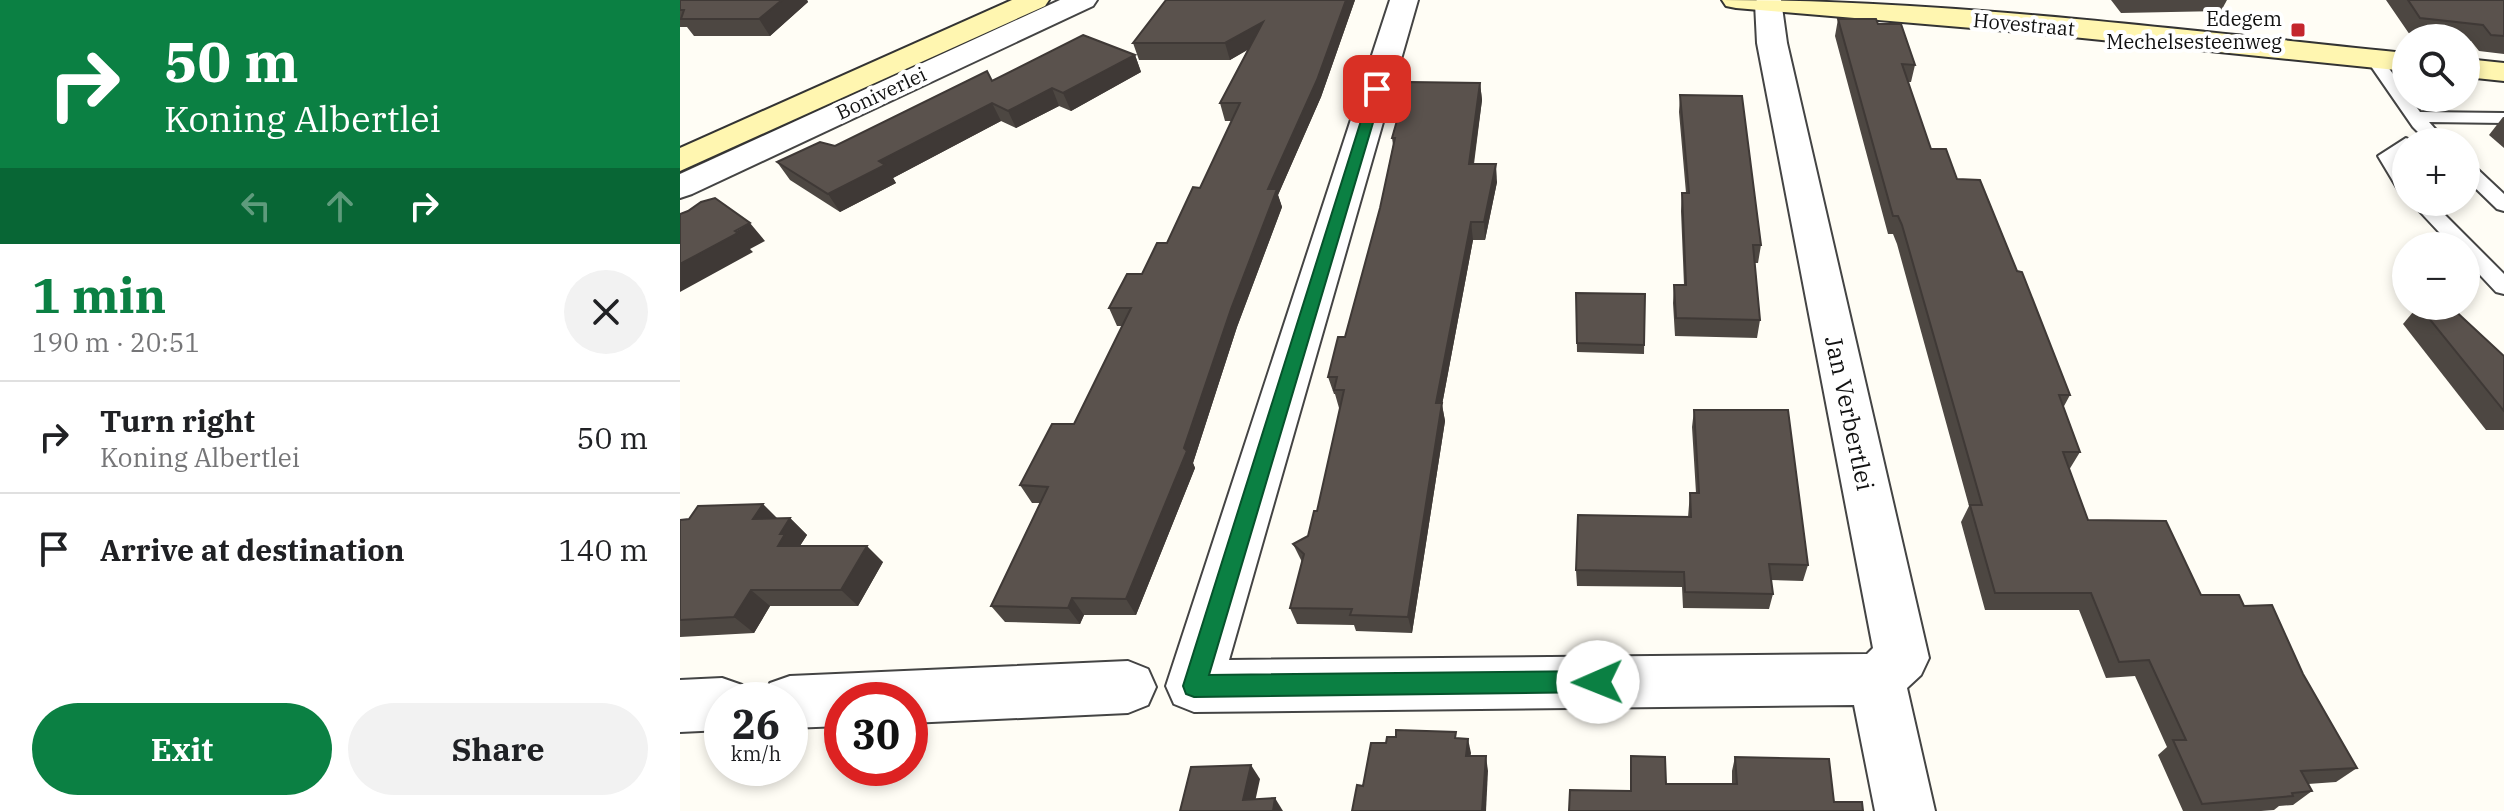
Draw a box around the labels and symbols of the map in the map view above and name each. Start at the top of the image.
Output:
place label: Edegem Mechelsesteenweg [2106,5,2282,55]
street label: Hovestraat [1972,6,2076,42]
marker: Edegem Mechelsesteenweg [2289,21,2307,39]
pin [1343,55,1411,123]
street label: Boniverlei [831,60,931,126]
street label: Jan Verbertlei [1818,333,1882,493]
position arrow [1556,640,1640,724]
speed limit sign: 30 [824,682,928,786]

